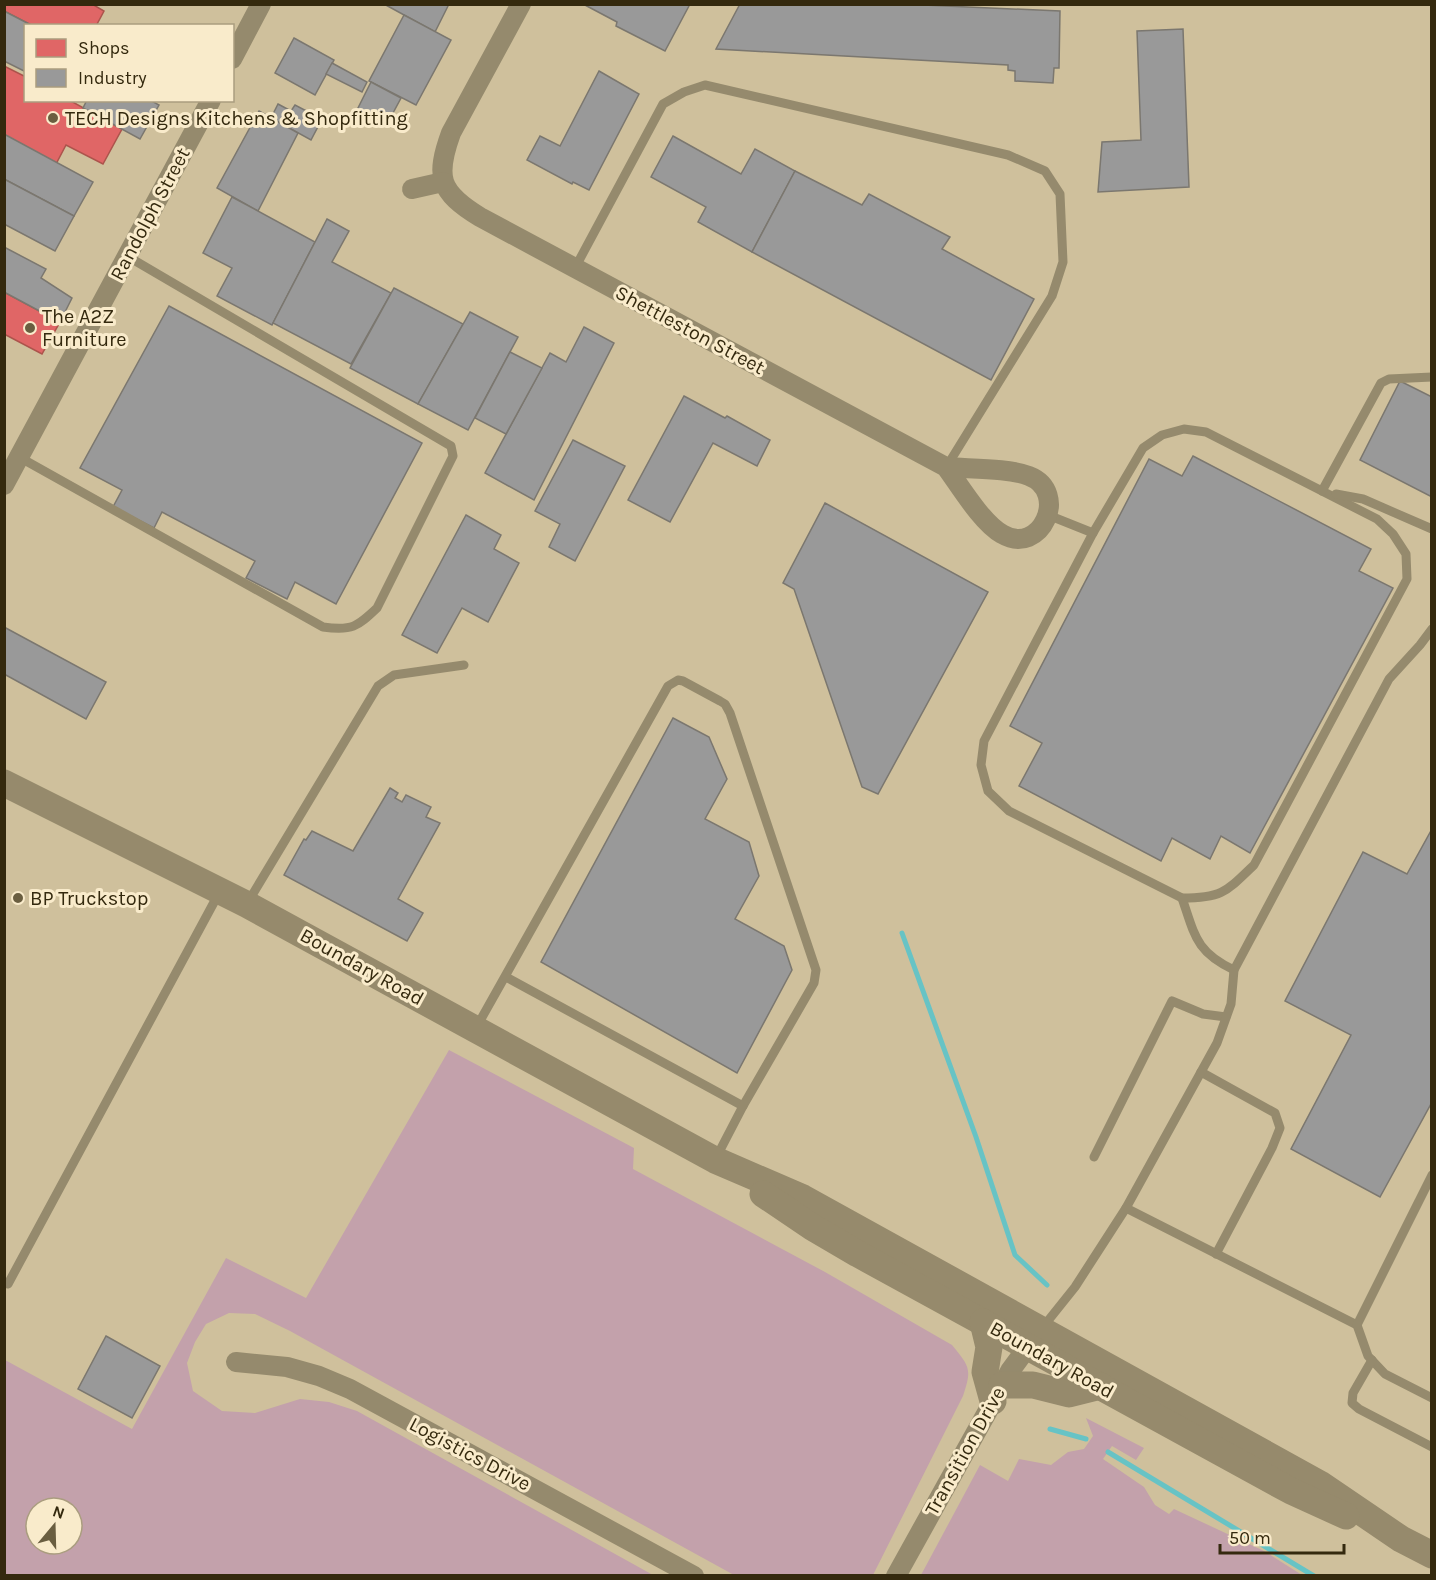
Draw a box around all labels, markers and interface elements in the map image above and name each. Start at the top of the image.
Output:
legend [24,24,234,102]
text: Shops [78,37,130,59]
text: Industry [78,67,147,89]
place label: TECH Designs Kitchens & Shopfitting [65,107,408,130]
marker: TECH Designs Kitchens & Shopfitting [46,111,60,125]
street label: Randolph Street [105,143,195,284]
street label: Shettleston Street [611,281,769,379]
place label: The A2Z Furniture [42,305,127,351]
marker: The A2Z Furniture [23,321,37,335]
place label: BP Truckstop [30,887,148,910]
marker: BP Truckstop [11,891,25,905]
street label: Boundary Road [296,924,428,1010]
street label: Boundary Road [986,1317,1118,1403]
street label: Transition Drive [920,1383,1010,1519]
street label: Logistics Drive [406,1412,534,1496]
north arrow [24,1496,84,1556]
text: N [50,1501,67,1523]
scale bar [1220,1517,1344,1555]
text: 50 m [1229,1527,1271,1549]

